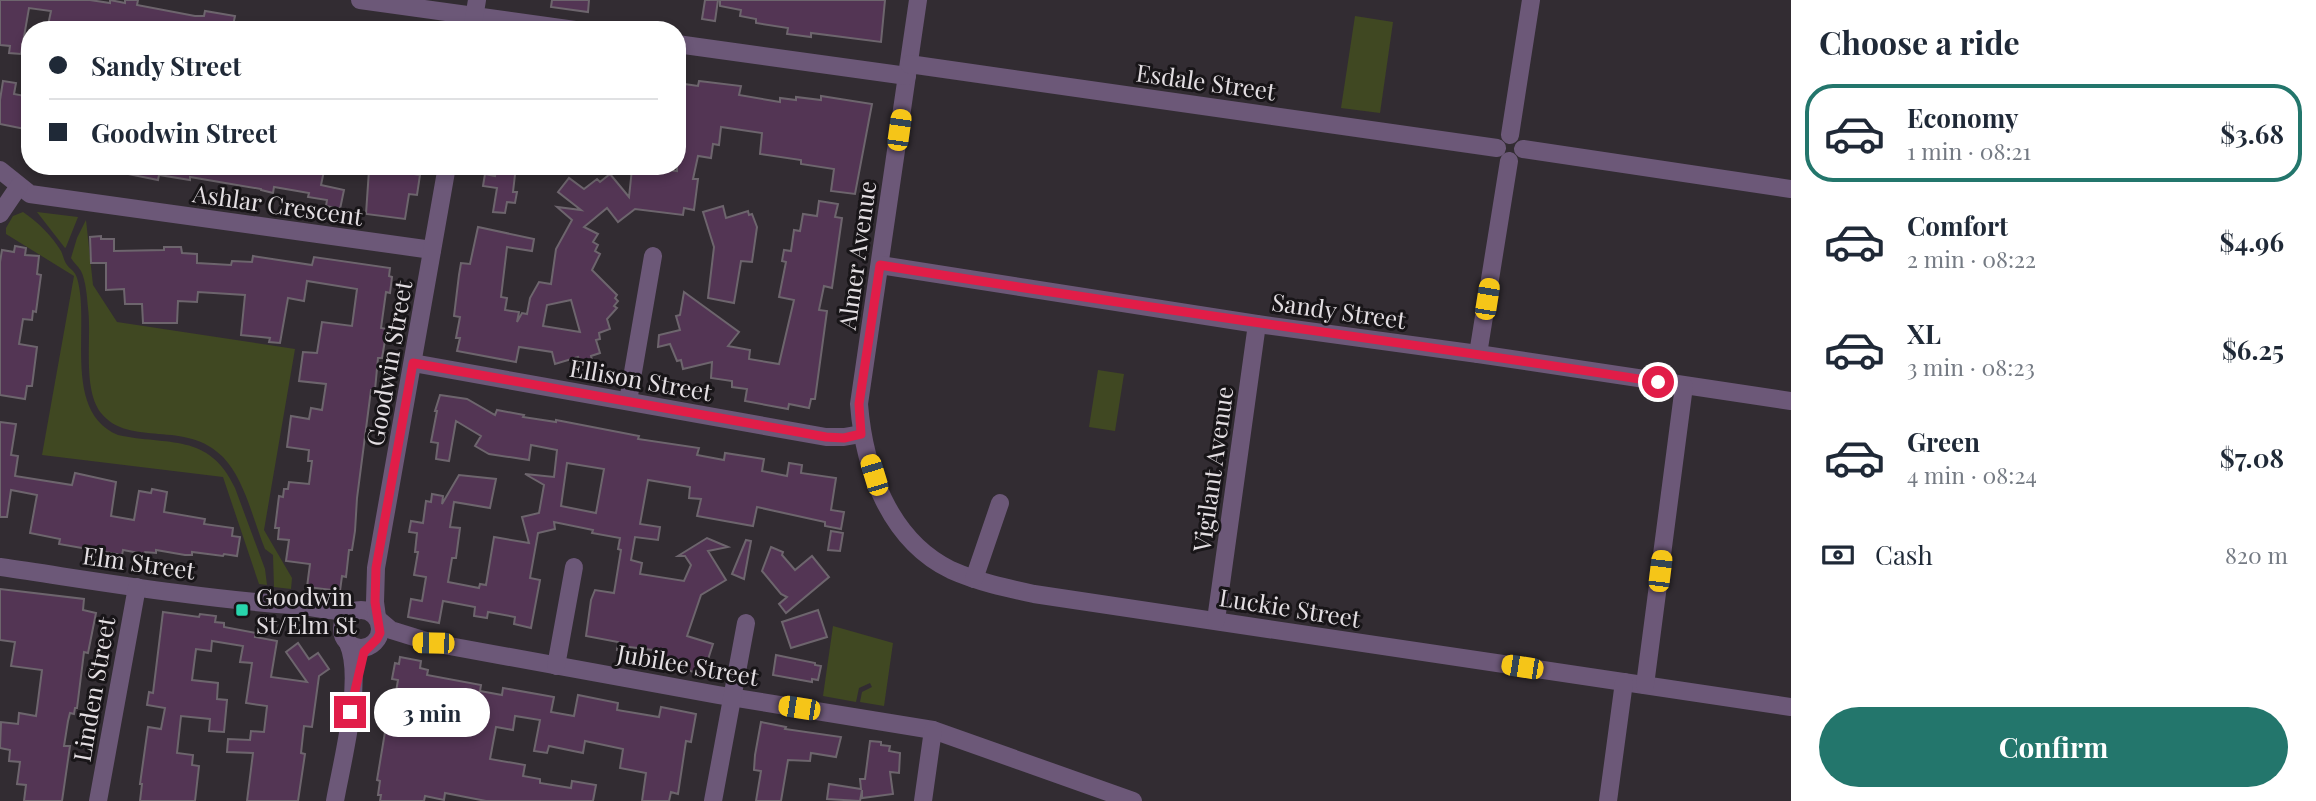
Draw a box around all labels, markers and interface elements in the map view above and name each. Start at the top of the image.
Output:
text: Choose a ride [1819,20,2020,63]
text: Sandy Street [91,48,241,83]
street label: Esdale Street [1134,55,1278,107]
text: Economy [1907,100,2018,135]
icon: car [1823,102,1886,165]
car [886,108,913,152]
text: Goodwin Street [91,115,277,150]
text: $3.68 [2220,116,2284,151]
text: 1 min · 08:21 [1907,135,2031,166]
street label: Ashlar Crescent [190,176,365,232]
street label: Almer Avenue [830,179,882,332]
text: Comfort [1907,208,2008,243]
icon: car [1823,210,1886,273]
text: $4.96 [2220,224,2284,259]
text: 2 min · 08:22 [1907,243,2036,274]
street label: Goodwin Street [358,277,418,448]
car [1474,277,1501,321]
street label: Sandy Street [1270,285,1409,335]
text: XL [1907,316,1941,351]
icon: car [1823,318,1886,381]
text: $6.25 [2222,332,2284,367]
street label: Ellison Street [567,351,715,407]
text: 3 min · 08:23 [1907,351,2035,382]
route start [1642,366,1674,398]
street label: Vigilant Avenue [1184,384,1239,555]
text: Green [1907,424,1980,459]
icon: car [1823,426,1886,489]
text: $7.08 [2220,440,2284,475]
car [858,452,891,498]
text: 4 min · 08:24 [1907,459,2037,490]
icon: cash [1819,536,1857,574]
text: Cash [1875,537,1933,572]
street label: Elm Street [81,538,198,586]
text: 820 m [2225,539,2288,570]
car [1648,549,1673,593]
place label: Goodwin St/Elm St [256,580,357,640]
street label: Luckie Street [1217,580,1363,634]
marker: Goodwin St/Elm St [234,602,250,618]
street label: Linden Street [65,614,122,764]
car [412,632,455,654]
street label: Jubilee Street [614,636,762,692]
car [1500,653,1545,681]
callout: 3 min [374,688,490,736]
car [777,694,822,722]
route end [334,696,366,728]
text: 3 min [403,697,461,728]
button: Confirm [1819,707,2288,787]

